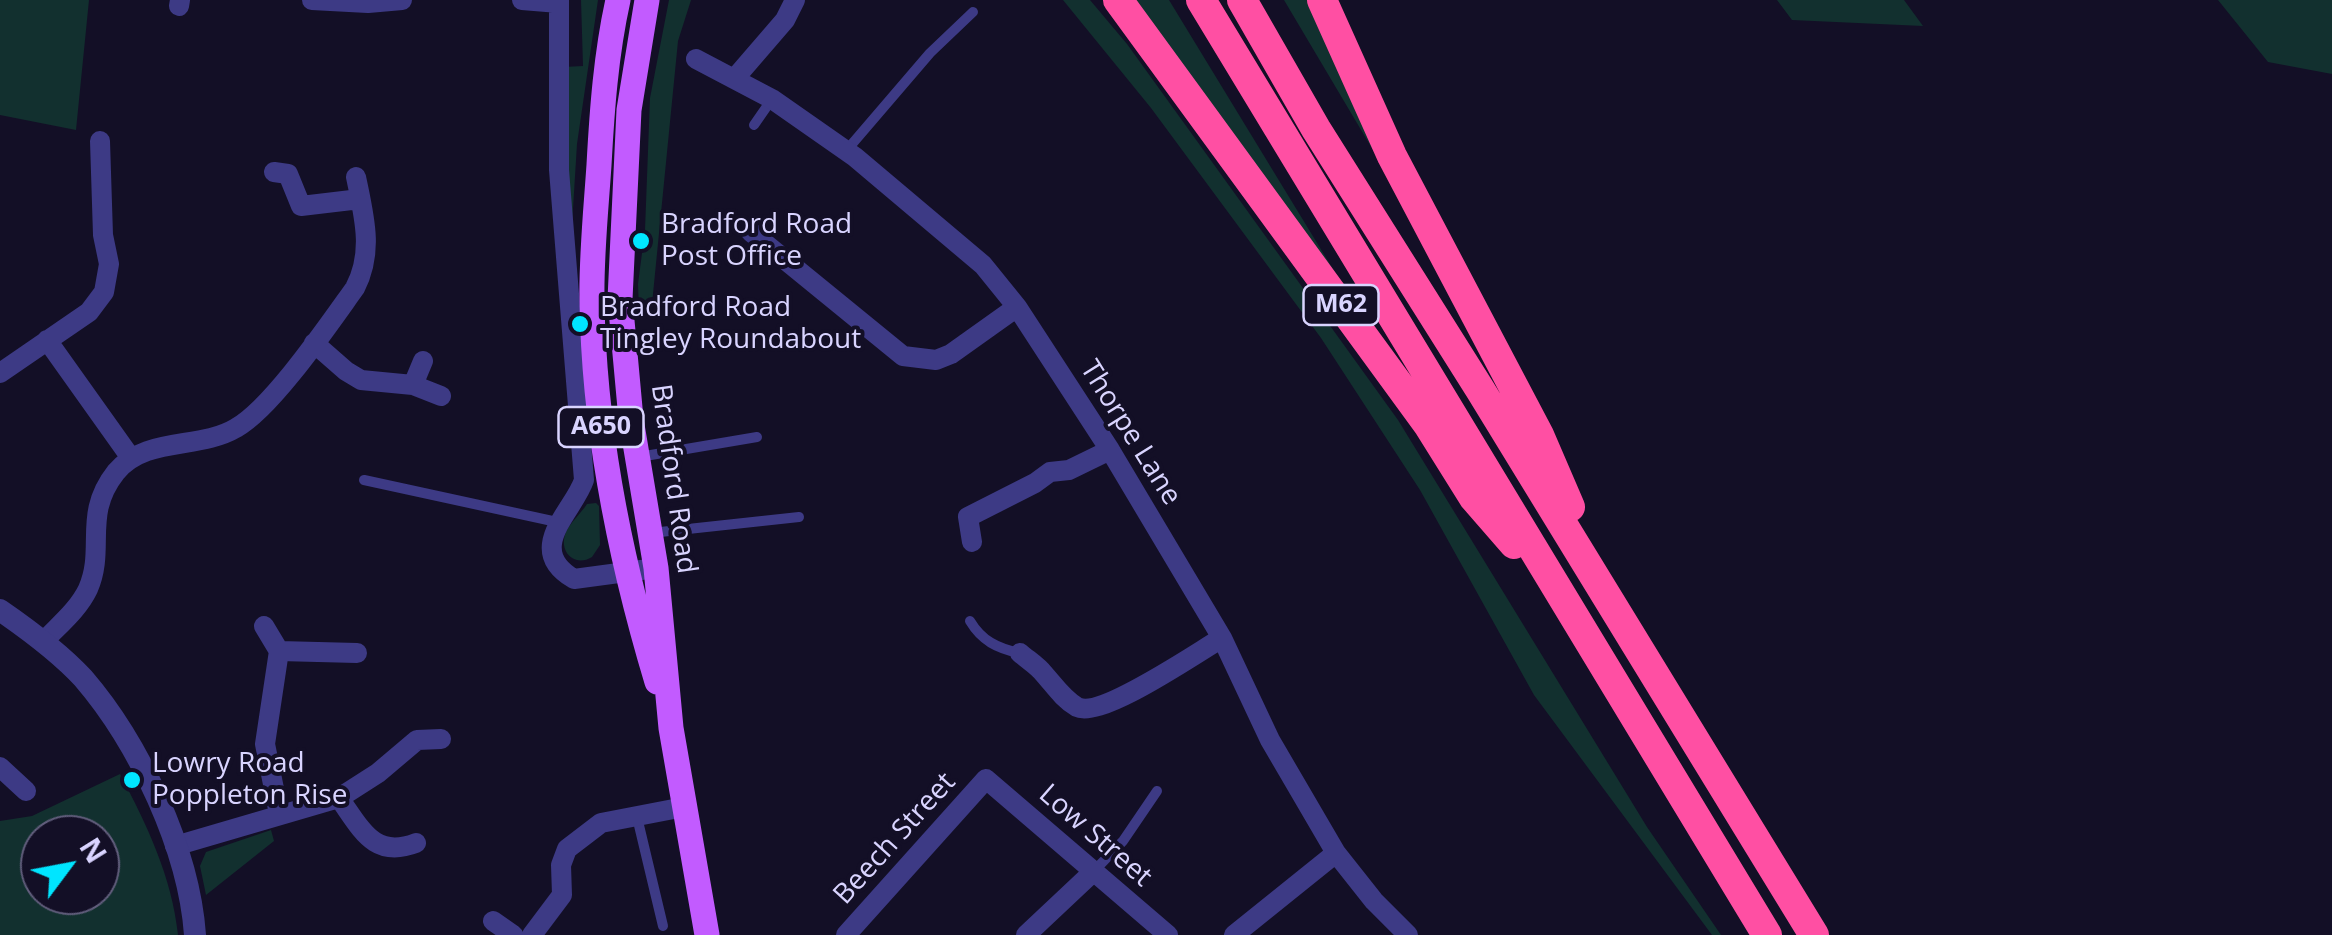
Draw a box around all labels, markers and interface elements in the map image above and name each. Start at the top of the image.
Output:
place label: Bradford Road Post Office [661,208,852,274]
marker: Bradford Road Post Office [630,230,652,252]
road number: M62 [1304,285,1378,325]
place label: Bradford Road Tingley Roundabout [600,291,861,357]
marker: Bradford Road Tingley Roundabout [569,313,591,335]
street label: Thorpe Lane [1072,355,1188,511]
street label: Bradford Road [643,382,703,576]
road number: A650 [558,407,644,447]
place label: Lowry Road Poppleton Rise [152,747,347,813]
street label: Beech Street [827,766,963,912]
marker: Lowry Road Poppleton Rise [121,769,143,791]
street label: Low Street [1032,778,1158,894]
north arrow [20,815,120,915]
text: N [72,830,116,870]

